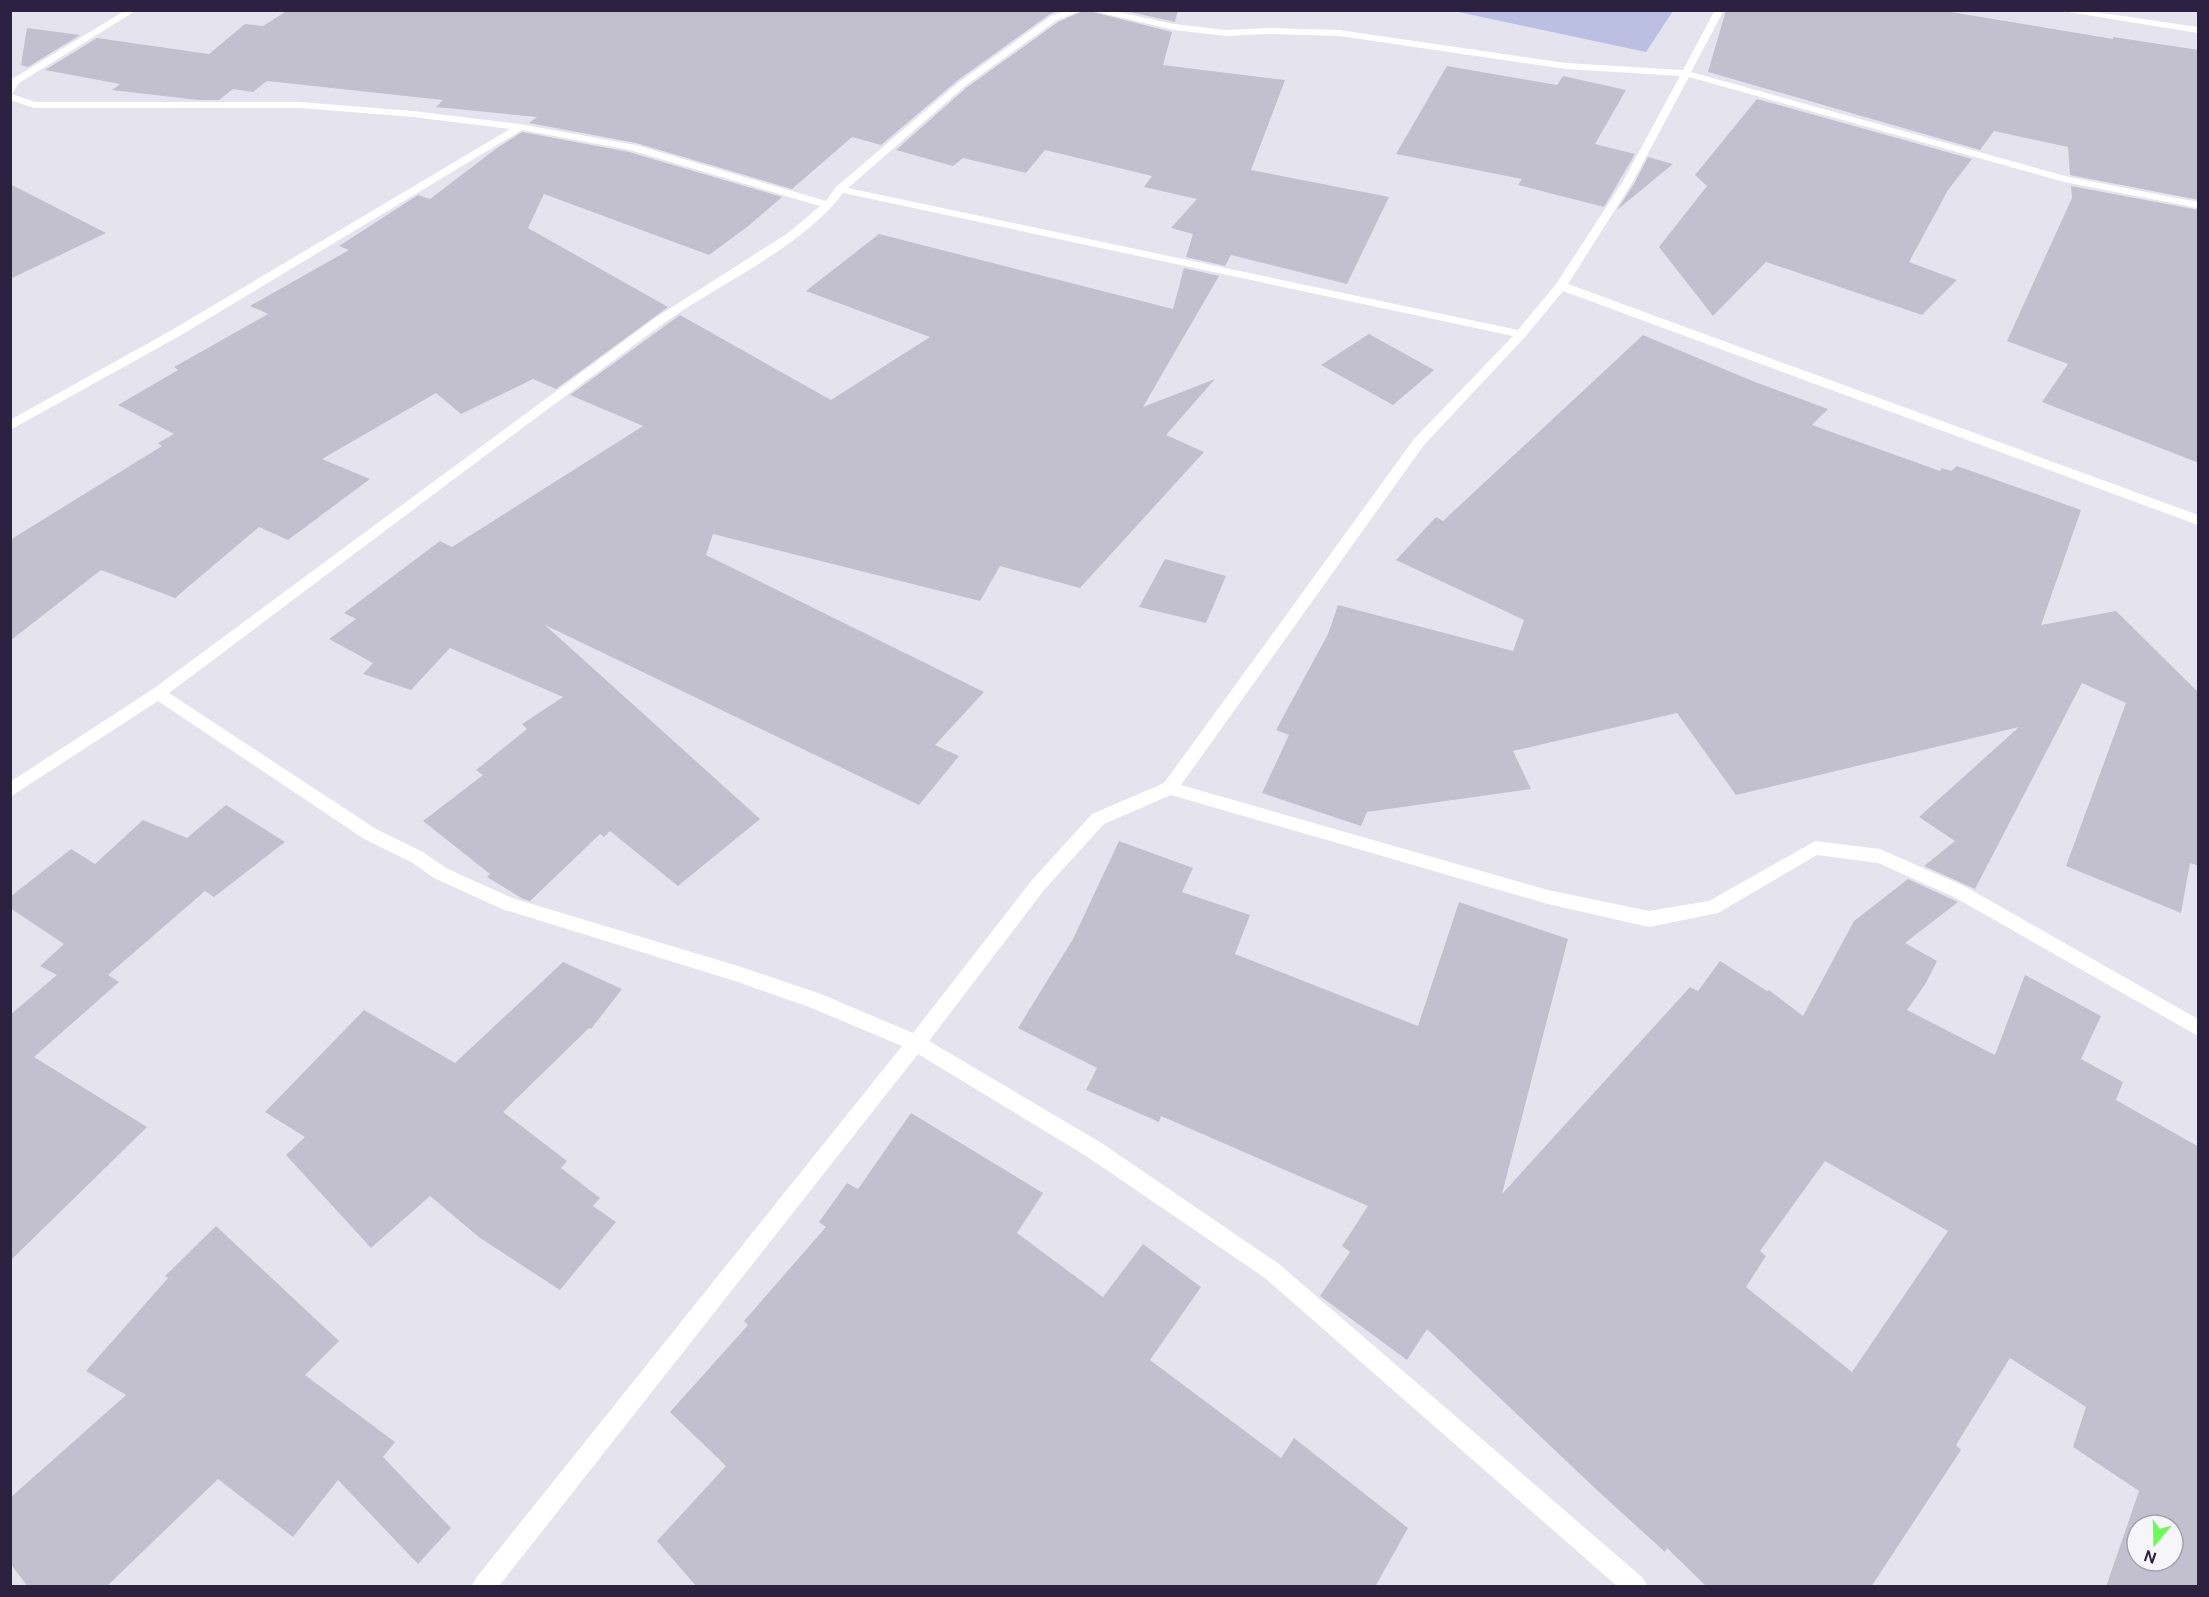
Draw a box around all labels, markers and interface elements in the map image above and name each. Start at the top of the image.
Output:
north arrow [2125,1513,2185,1573]
text: N [2141,1545,2159,1569]

